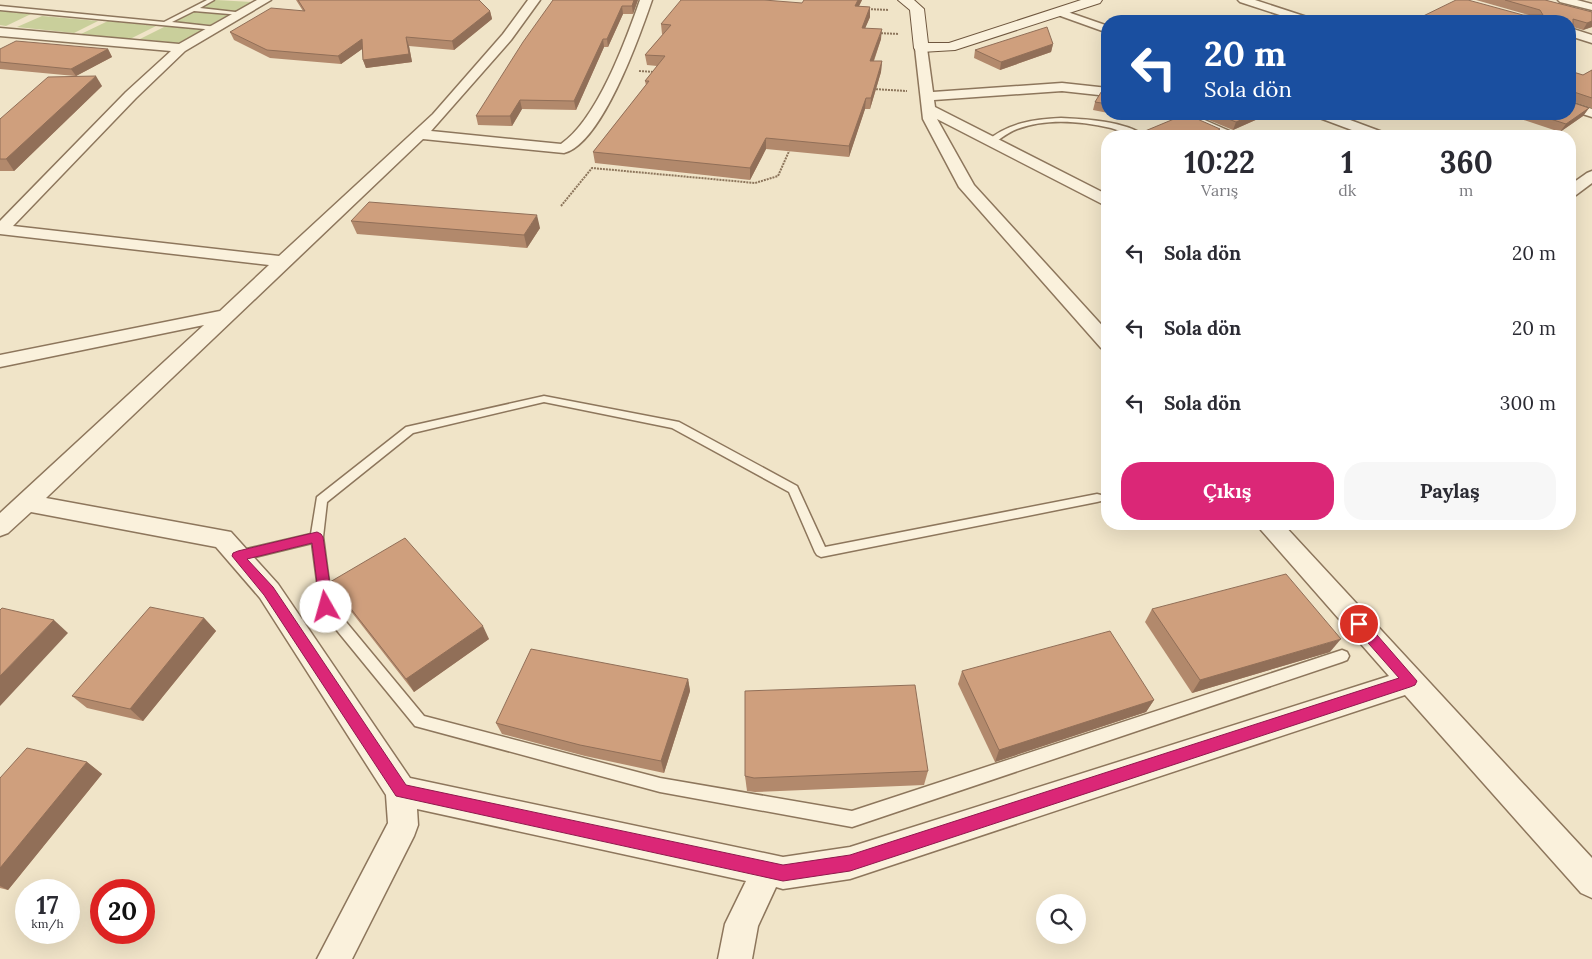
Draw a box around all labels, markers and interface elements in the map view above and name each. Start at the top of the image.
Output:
text: 20 m [1204,31,1286,76]
icon: left [1121,35,1186,100]
text: Sola dön [1204,75,1292,103]
text: 10:22 [1184,143,1255,181]
text: 1 [1341,143,1353,181]
text: 360 [1440,143,1493,181]
text: Varış [1201,180,1238,200]
text: dk [1338,180,1356,200]
text: m [1459,180,1473,200]
icon: left [1121,239,1149,267]
text: Sola dön [1164,241,1241,265]
text: 20 m [1512,241,1556,265]
icon: left [1121,314,1149,342]
text: Sola dön [1164,316,1241,340]
text: 20 m [1512,316,1556,340]
icon: left [1121,389,1149,417]
text: Sola dön [1164,391,1241,415]
text: 300 m [1500,391,1556,415]
button: Çıkış [1121,462,1334,520]
button: Paylaş [1344,462,1556,520]
position arrow [299,580,351,632]
pin [1338,603,1380,645]
icon: arrive [1345,610,1373,638]
speed limit sign: 20 [90,879,155,944]
text: 17 [37,889,58,921]
map controls [1036,894,1086,944]
button: search [1036,894,1086,944]
text: km/h [31,916,64,931]

